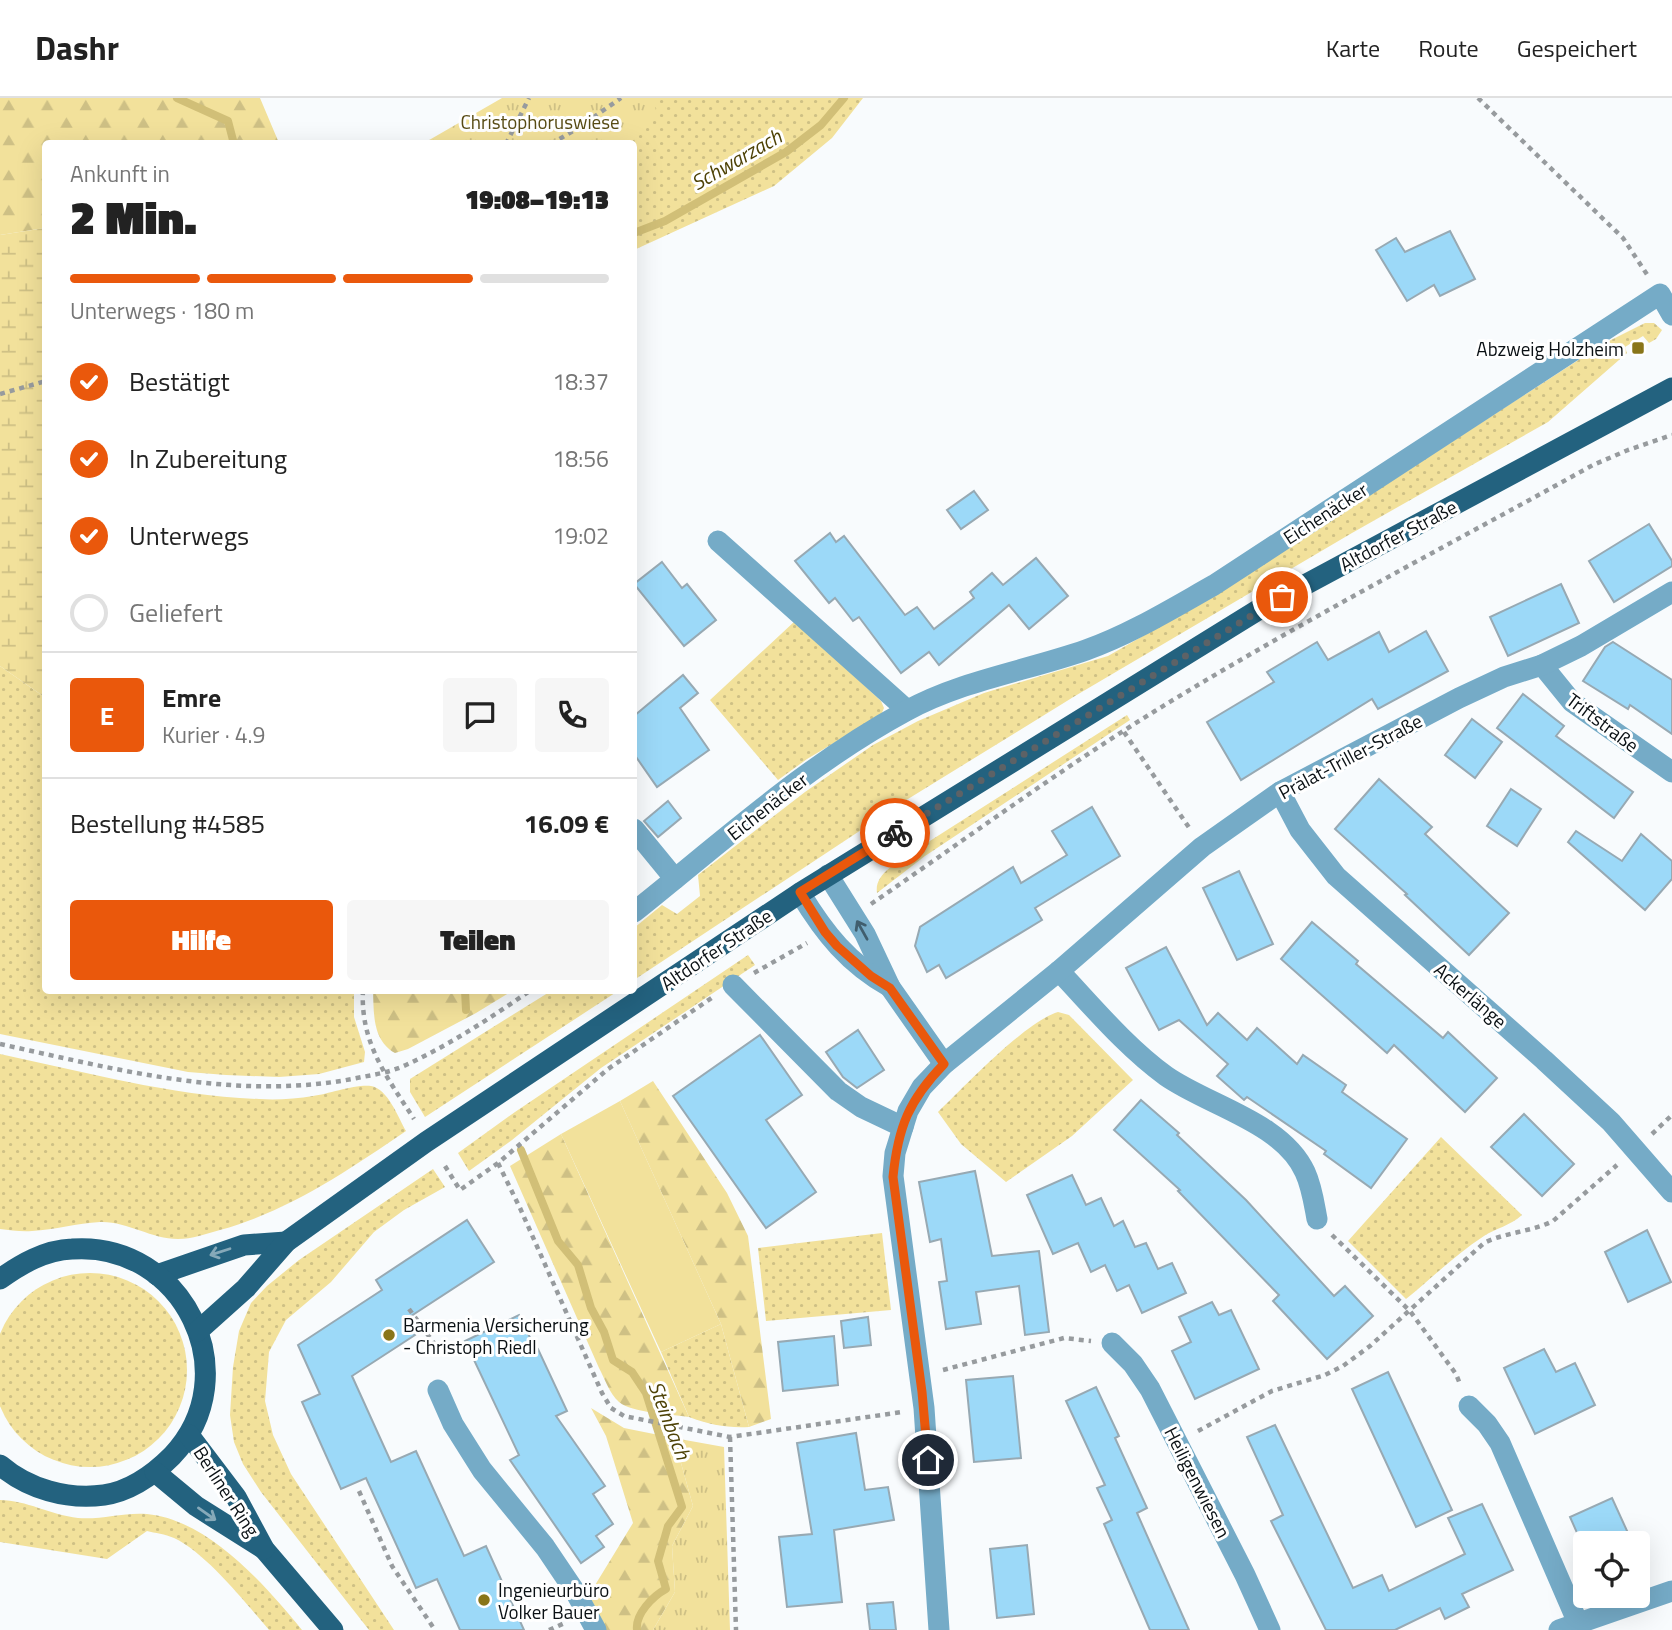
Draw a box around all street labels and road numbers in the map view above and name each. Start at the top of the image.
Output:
street label: Eichenäcker [1277,475,1373,551]
street label: Altdorfer Straße [1334,492,1462,578]
street label: Triftstraße [1561,685,1645,759]
street label: Prälat-Triller-Straße [1273,706,1427,806]
street label: Eichenäcker [720,765,814,847]
street label: Altdorfer Straße [654,901,778,997]
street label: Ackerlänge [1428,955,1514,1035]
street label: Heiligenwiesen [1158,1421,1238,1543]
street label: Berliner Ring [187,1440,267,1542]

